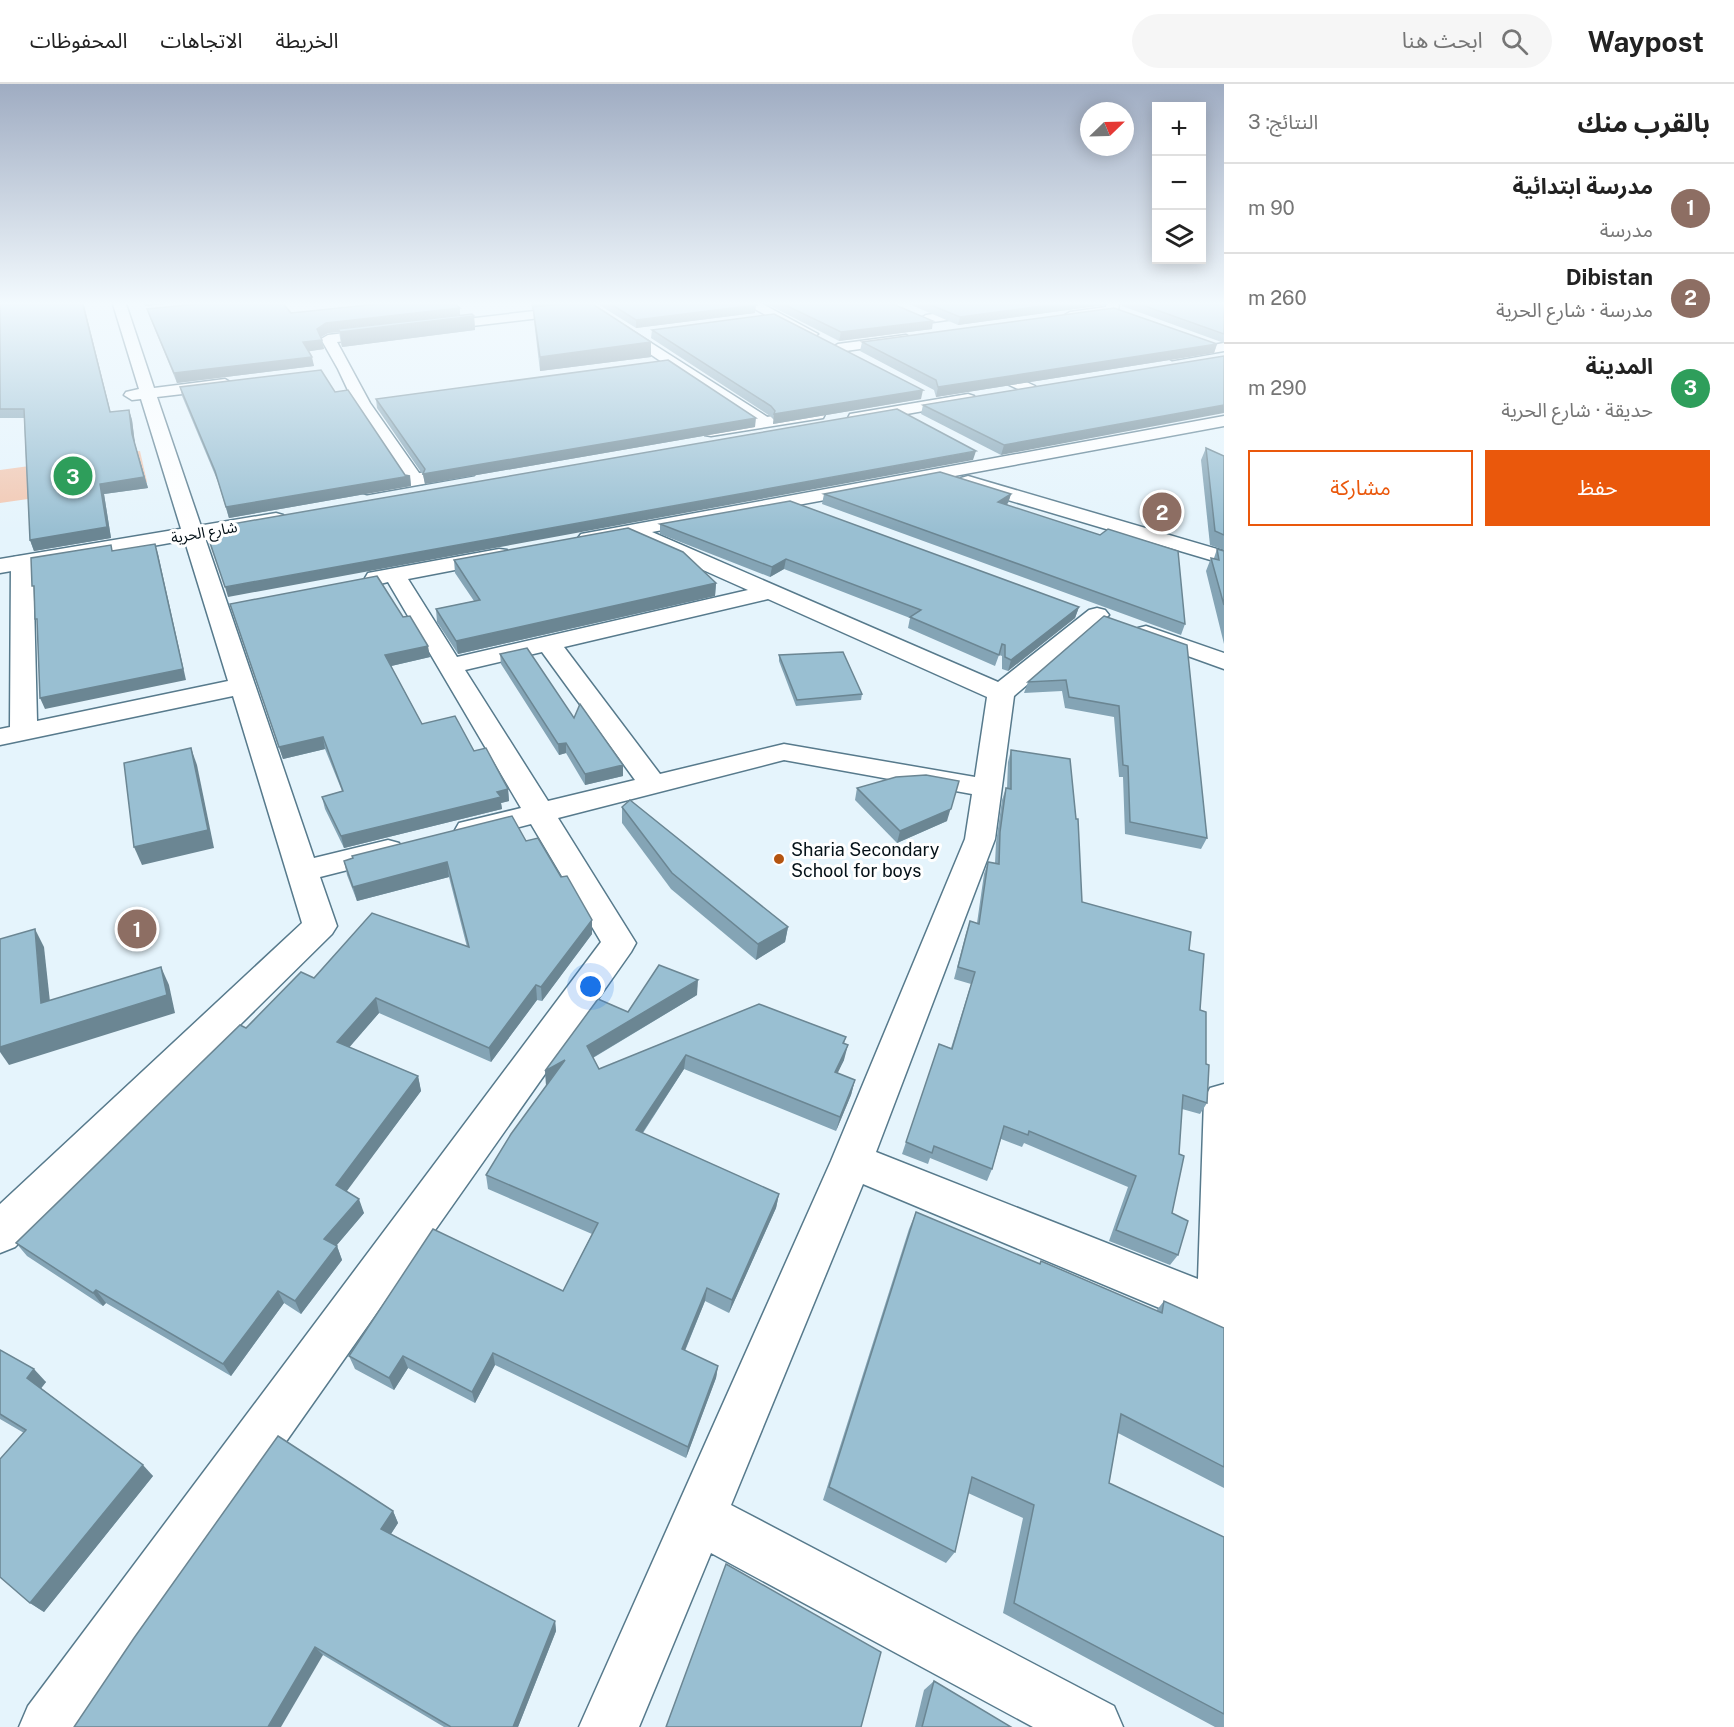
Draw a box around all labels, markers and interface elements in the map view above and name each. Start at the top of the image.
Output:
search box [1132,14,1552,68]
icon: search [1498,25,1531,58]
text: Waypost [1588,25,1704,58]
text: ابحث هنا [1402,27,1483,53]
text: المحفوظات [30,28,127,53]
text: الاتجاهات [160,28,242,53]
text: الخريطة [275,28,338,53]
north arrow [1080,102,1134,156]
map controls [1152,102,1206,264]
button: + [1152,102,1206,156]
text: بالقرب منك [1577,107,1710,138]
text: النتائج: 3 [1248,110,1318,134]
button: − [1152,156,1206,210]
text: مدرسة ابتدائية [1512,173,1653,199]
text: 90 m [1248,196,1295,220]
text: 1 [1686,196,1695,220]
button: layers [1152,210,1206,264]
text: مدرسة [1600,218,1653,242]
text: Dibistan [1566,264,1653,290]
text: 260 m [1248,286,1307,310]
text: 2 [1684,286,1697,310]
text: مدرسة · شارع الحرية [1496,298,1653,322]
text: المدينة [1586,353,1653,379]
text: 290 m [1248,376,1307,400]
text: 3 [1684,376,1697,400]
text: حديقة · شارع الحرية [1501,398,1653,422]
button: مشاركة [1248,450,1473,526]
button: حفظ [1485,450,1710,526]
pin: 3 [54,454,92,498]
pin: 2 [1142,490,1182,534]
street label: شارع الحرية [169,518,239,550]
place label: Sharia Secondary School for boys [791,839,940,881]
marker: Sharia Secondary School for boys [772,852,786,866]
pin: 1 [118,906,156,952]
your location [576,972,605,1001]

